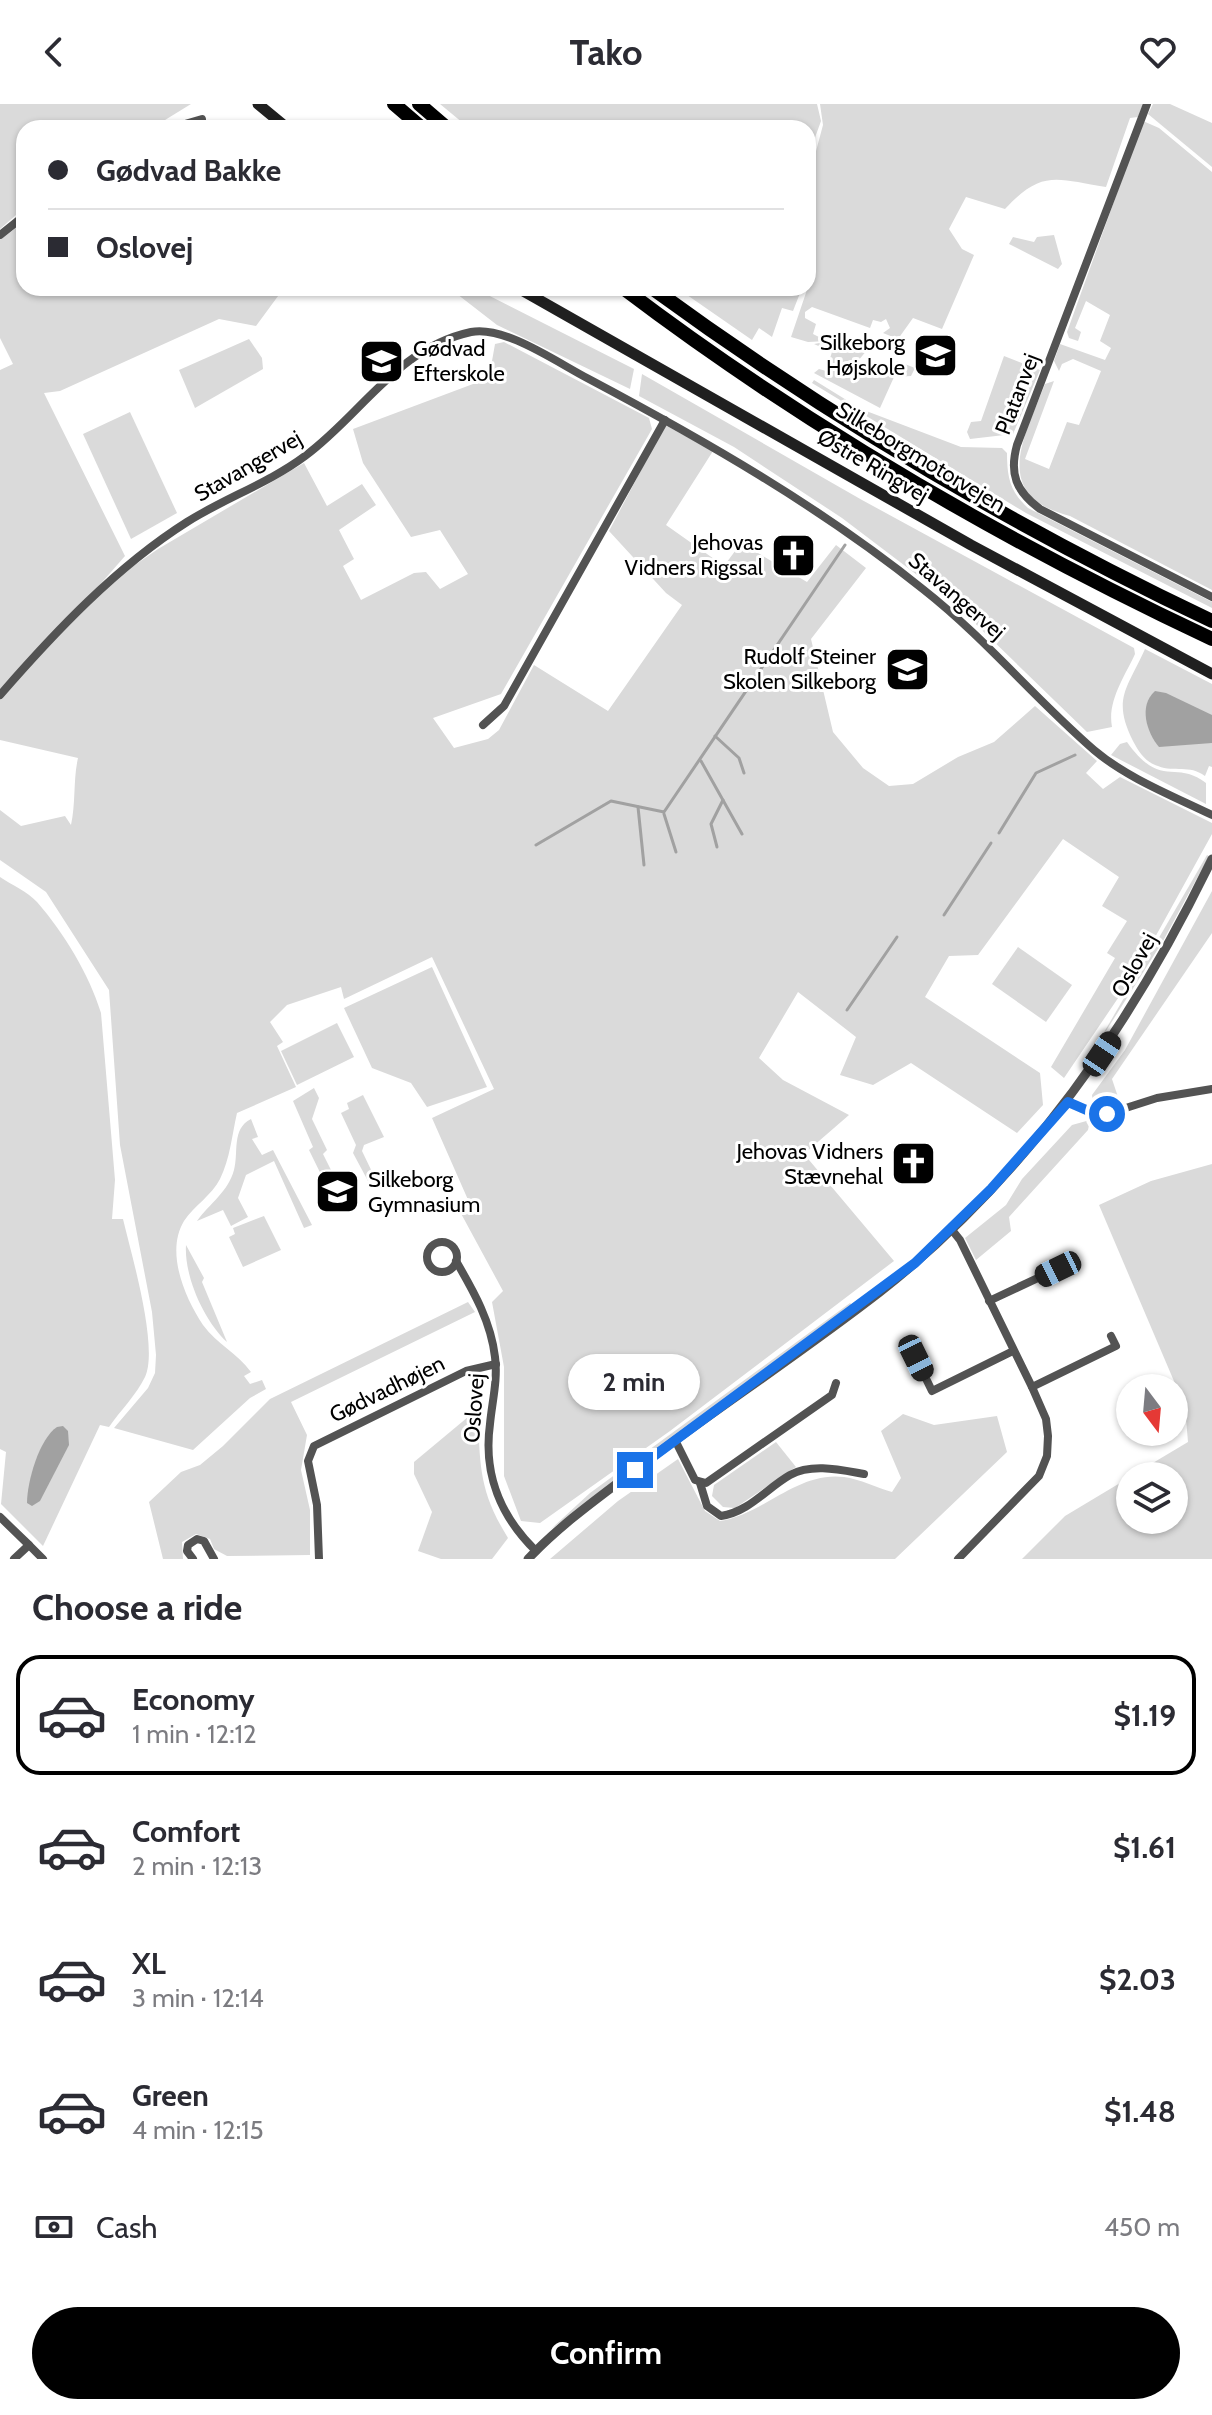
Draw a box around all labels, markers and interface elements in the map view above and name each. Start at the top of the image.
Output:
icon: back [32,30,76,74]
text: Tako [569,30,643,74]
icon: heart [1136,30,1180,74]
text: Gødvad Bakke [96,152,281,189]
text: Oslovej [96,229,193,266]
place label: Silkeborg Højskole [820,329,906,381]
school or university icon: Silkeborg Højskole [912,331,960,379]
place label: Gødvad Efterskole [413,335,505,387]
school or university icon: Gødvad Efterskole [358,337,406,385]
street label: Platanvej [989,350,1045,438]
street label: Silkeborgmotorvejen [831,396,1011,518]
street label: Østre Ringvej [813,423,933,509]
street label: Stavangervej [190,424,306,508]
place label: Jehovas Vidners Rigssal [624,529,764,581]
church icon: Jehovas Vidners Rigssal [770,531,818,579]
street label: Stavangervej [903,547,1011,645]
place label: Rudolf Steiner Skolen Silkeborg [723,643,877,695]
school or university icon: Rudolf Steiner Skolen Silkeborg [883,645,931,693]
street label: Oslovej [1105,928,1163,1002]
car [1079,1027,1125,1081]
route start [1089,1096,1125,1132]
place label: Jehovas Vidners Stævnehal [735,1138,884,1190]
church icon: Jehovas Vidners Stævnehal [890,1140,938,1188]
place label: Silkeborg Gymnasium [368,1166,480,1218]
school or university icon: Silkeborg Gymnasium [313,1168,361,1216]
car [1031,1248,1085,1290]
car [895,1331,937,1385]
street label: Gødvadhøjen [325,1350,449,1428]
callout: 2 min [569,1354,701,1410]
text: 2 min [603,1366,665,1398]
street label: Oslovej [458,1372,490,1444]
north arrow [1116,1374,1188,1446]
map controls [1116,1374,1188,1534]
route end [617,1452,653,1488]
button: layers [1116,1462,1188,1534]
text: Choose a ride [32,1585,242,1629]
icon: car [36,1679,108,1751]
text: Economy [132,1681,255,1718]
text: $1.19 [1113,1697,1176,1734]
text: 1 min · 12:12 [132,1718,257,1750]
icon: car [36,1811,108,1883]
text: Comfort [132,1813,240,1850]
text: $1.61 [1113,1829,1176,1866]
text: 2 min · 12:13 [132,1850,262,1882]
icon: car [36,1943,108,2015]
text: XL [132,1945,166,1982]
text: $2.03 [1099,1961,1176,1998]
text: 3 min · 12:14 [132,1982,264,2014]
icon: car [36,2075,108,2147]
text: Green [132,2077,209,2114]
text: $1.48 [1104,2093,1176,2130]
text: 4 min · 12:15 [132,2114,264,2146]
icon: cash [32,2205,76,2249]
text: Cash [96,2209,158,2246]
text: 450 m [1104,2211,1180,2243]
button: Confirm [32,2307,1180,2399]

